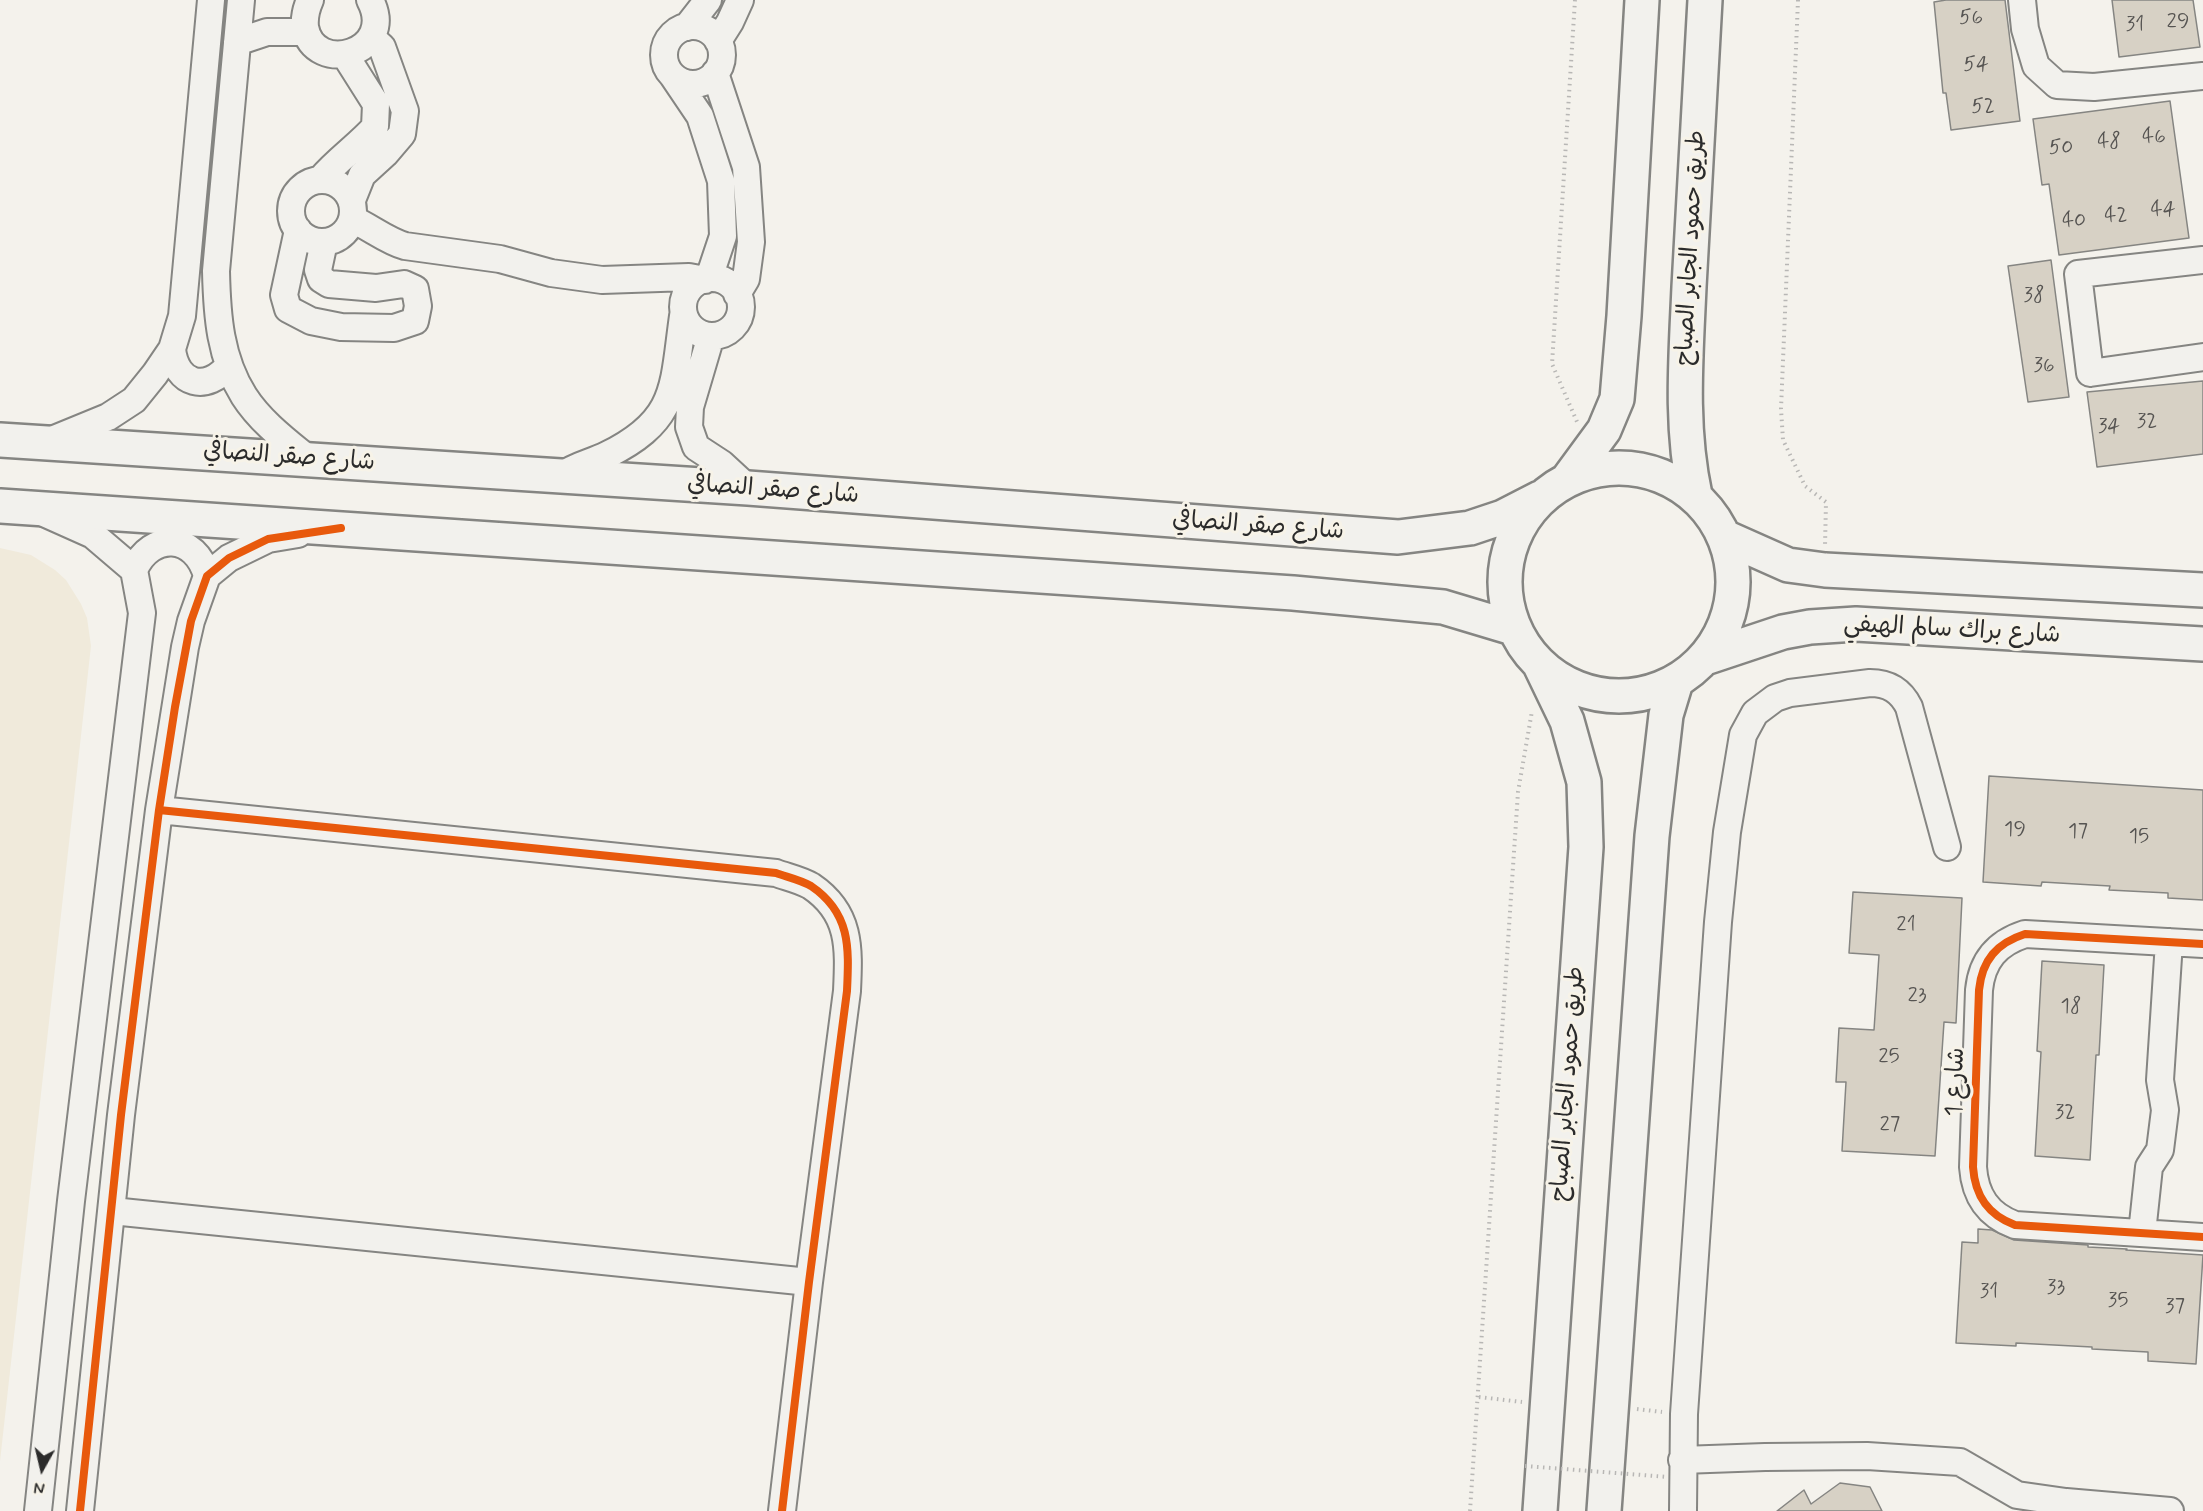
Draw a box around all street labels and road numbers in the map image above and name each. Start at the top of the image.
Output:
street label: طريق حمود الجابر الصباح [1671,129,1713,367]
street label: شارع صقر النصافي [202,438,376,478]
street label: شارع صقر النصافي [686,471,860,511]
street label: شارع صقر النصافي [1171,507,1345,547]
street label: شارع براك سالم الهيفي [1843,611,2061,651]
street label: طريق حمود الجابر الصباح [1546,965,1592,1203]
street label: شارع 1 [1941,1047,1973,1117]

